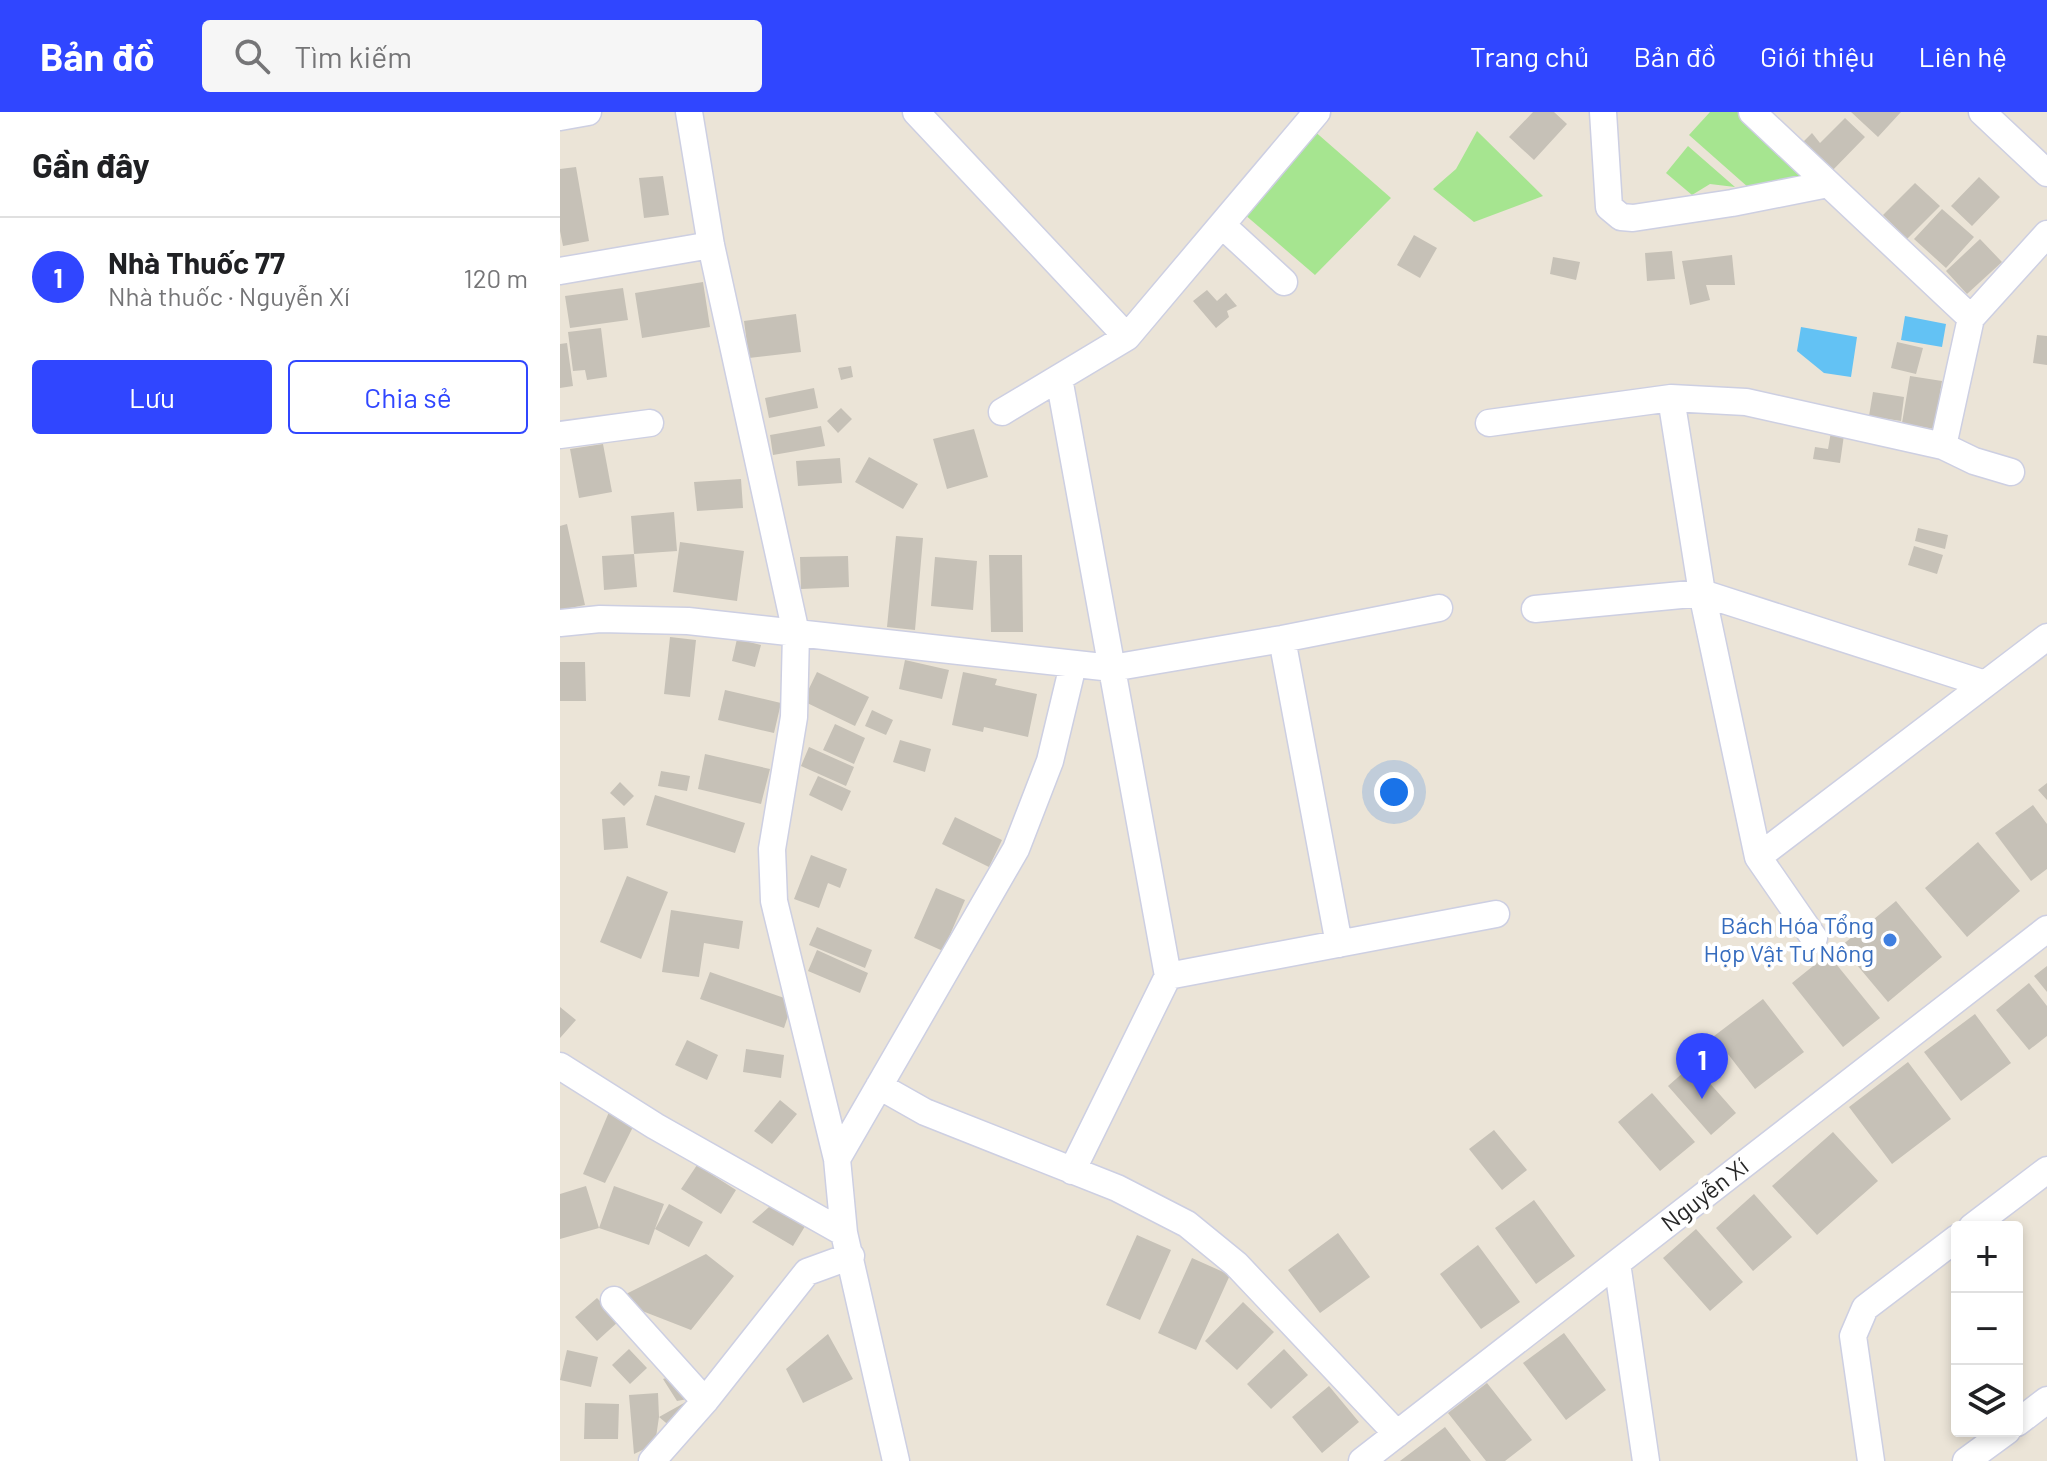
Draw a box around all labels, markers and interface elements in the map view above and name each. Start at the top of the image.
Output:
search box [202,20,762,92]
text: Bản đồ [40,33,154,79]
icon: search [230,34,274,78]
text: Tìm kiếm [294,38,412,74]
text: Trang chủ [1470,39,1589,73]
text: Bản đồ [1633,39,1716,73]
text: Giới thiệu [1760,39,1875,73]
text: Liên hệ [1919,39,2007,73]
text: Gần đây [32,144,150,185]
text: Nhà Thuốc 77 [108,244,285,280]
text: 1 [53,262,63,293]
text: 120 m [464,262,528,293]
text: Nhà thuốc · Nguyễn Xí [108,280,350,311]
button: Lưu [32,360,272,434]
button: Chia sẻ [288,360,528,434]
your location [1374,772,1414,812]
place label: Bách Hóa Tổng Hợp Vật Tư Nông [1703,910,1874,967]
marker: Bách Hóa Tổng Hợp Vật Tư Nông [1881,931,1899,949]
pin: 1 [1676,1033,1728,1099]
street label: Nguyễn Xí [1655,1151,1753,1237]
map controls [1951,1221,2023,1437]
button: + [1951,1221,2023,1293]
button: − [1951,1293,2023,1365]
button: layers [1951,1365,2023,1437]

